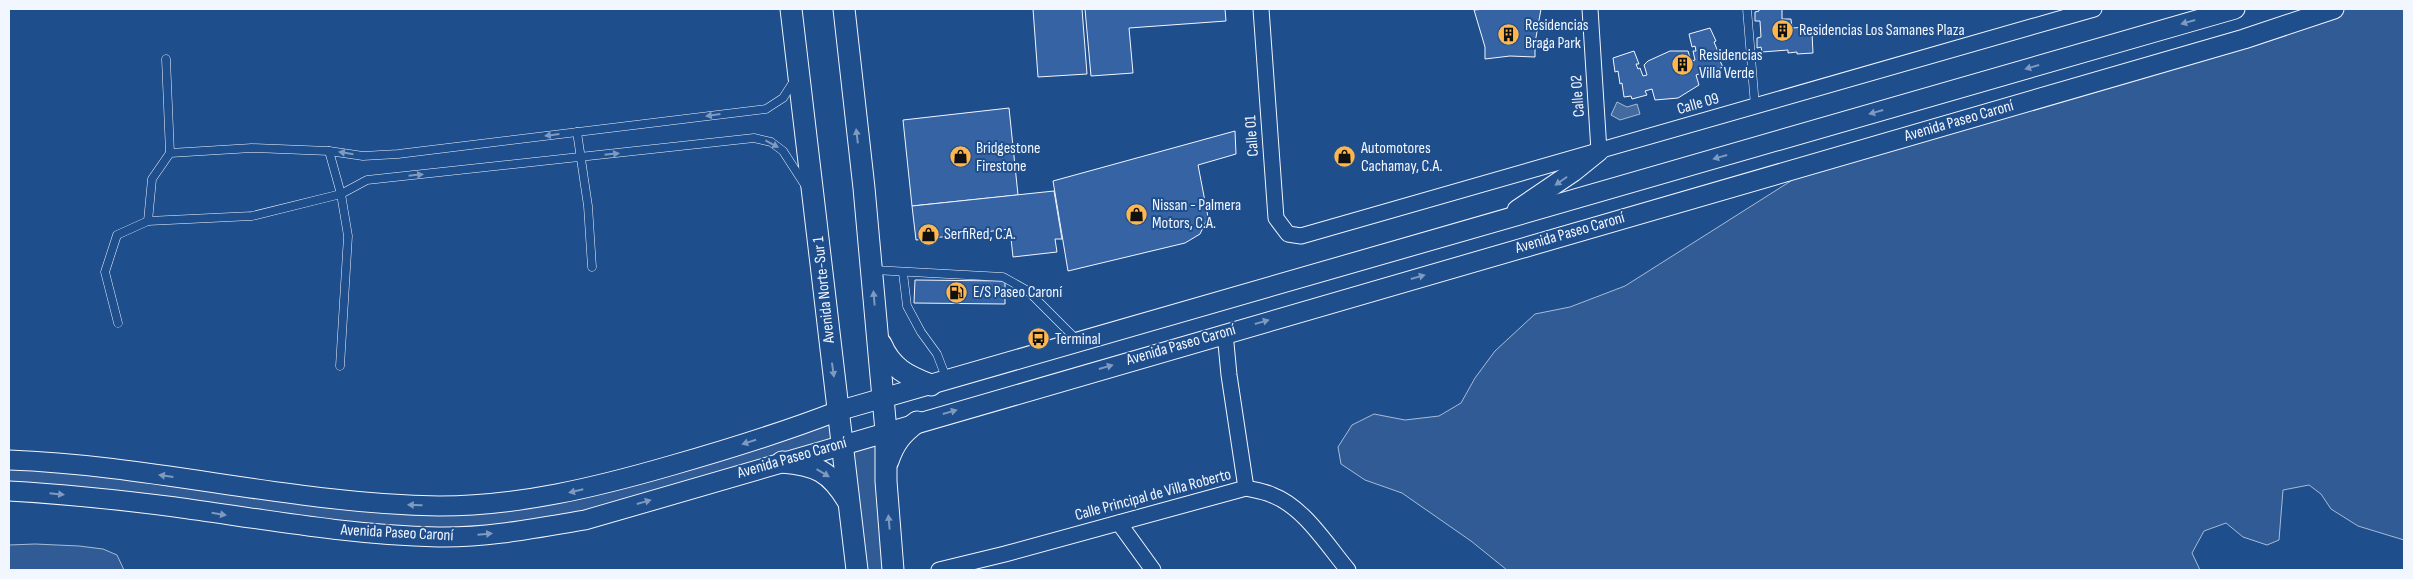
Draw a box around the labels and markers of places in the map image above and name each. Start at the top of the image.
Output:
place label: Residencias Braga Park [1525,16,1589,53]
building icon: Residencias Los Samanes Plaza [1771,18,1795,42]
place label: Residencias Los Samanes Plaza [1799,21,1965,40]
building icon: Residencias Braga Park [1497,22,1521,46]
place label: Residencias Villa Verde [1699,46,1763,83]
building icon: Residencias Villa Verde [1671,52,1695,76]
place label: Bridgestone Firestone [976,139,1041,176]
place label: Automotores Cachamay, C.A. [1360,139,1442,176]
shop icon: Bridgestone Firestone [948,145,972,169]
shop icon: Automotores Cachamay, C.A. [1333,145,1357,169]
place label: Nissan - Palmera Motors, C.A. [1152,196,1241,233]
shop icon: Nissan - Palmera Motors, C.A. [1124,202,1148,226]
shop icon: SerfiRed, C.A. [916,222,940,246]
place label: SerfiRed, C.A. [944,225,1016,244]
fuel station icon: E/S Paseo Caroní [945,280,969,304]
place label: E/S Paseo Caroní [973,283,1062,302]
bus stop icon: Terminal [1027,327,1051,351]
place label: Terminal [1055,330,1101,349]

